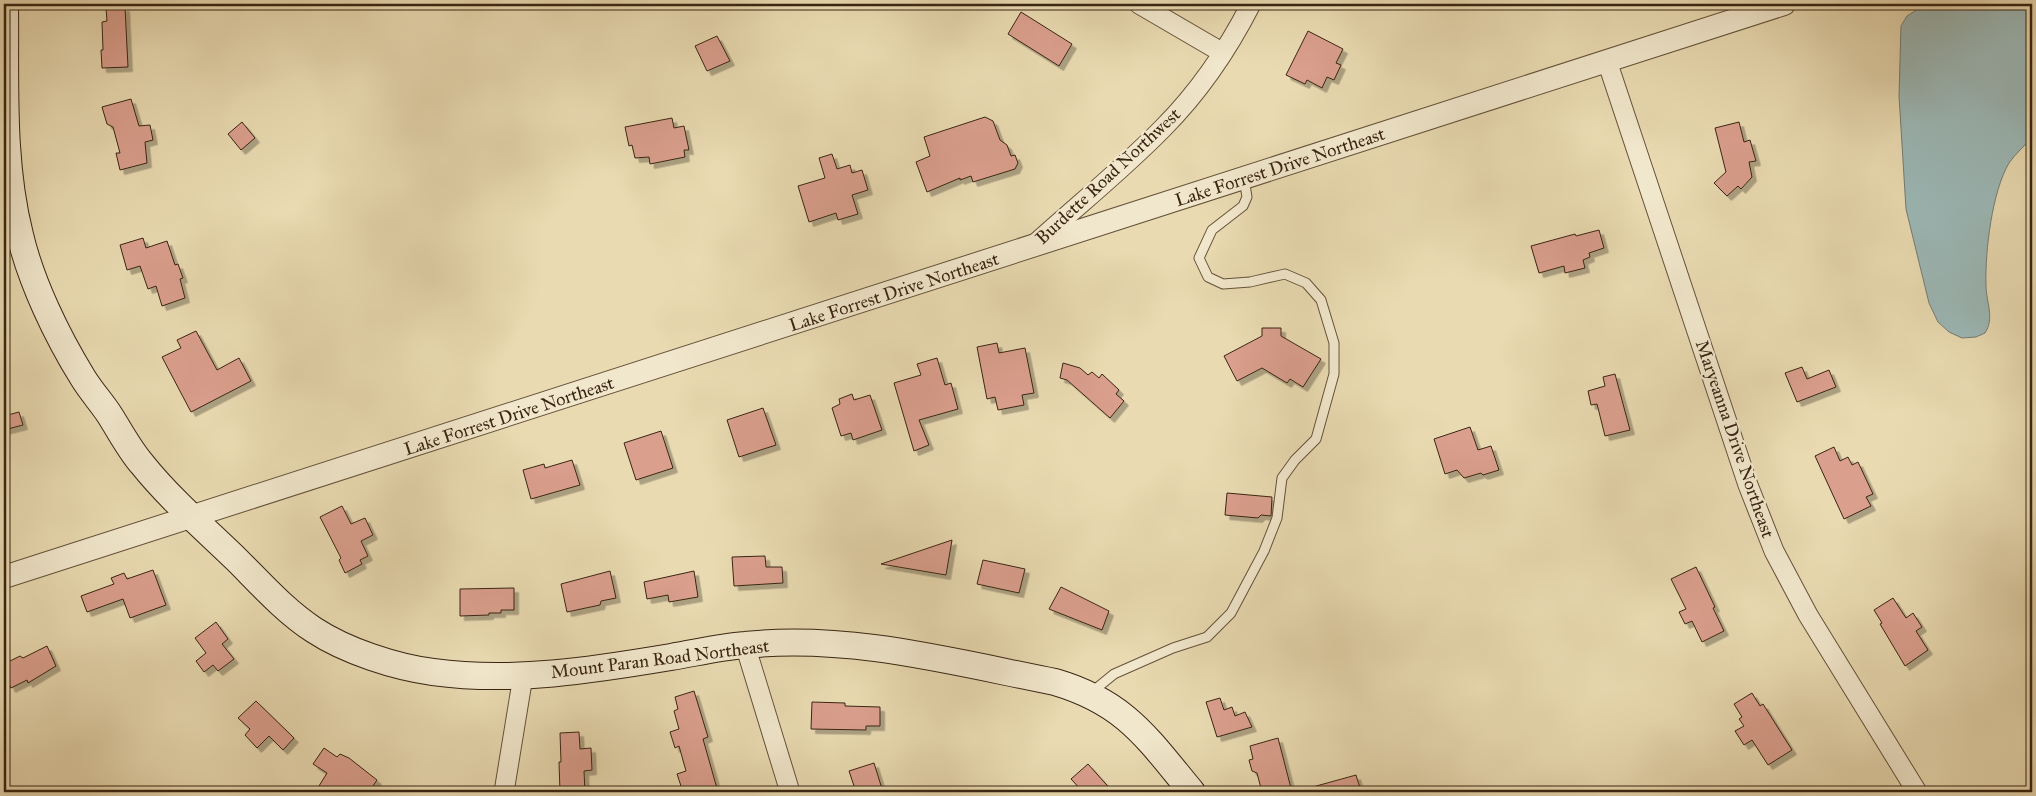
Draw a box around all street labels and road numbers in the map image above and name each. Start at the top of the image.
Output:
street label: Burdette Road Northwest [1031,103,1185,249]
street label: Lake Forrest Drive Northeast [1172,122,1388,211]
street label: Lake Forrest Drive Northeast [786,247,1002,336]
street label: Maryeanna Drive Northeast [1691,337,1779,541]
street label: Lake Forrest Drive Northeast [401,371,617,460]
street label: Mount Paran Road Northeast [549,635,771,683]

